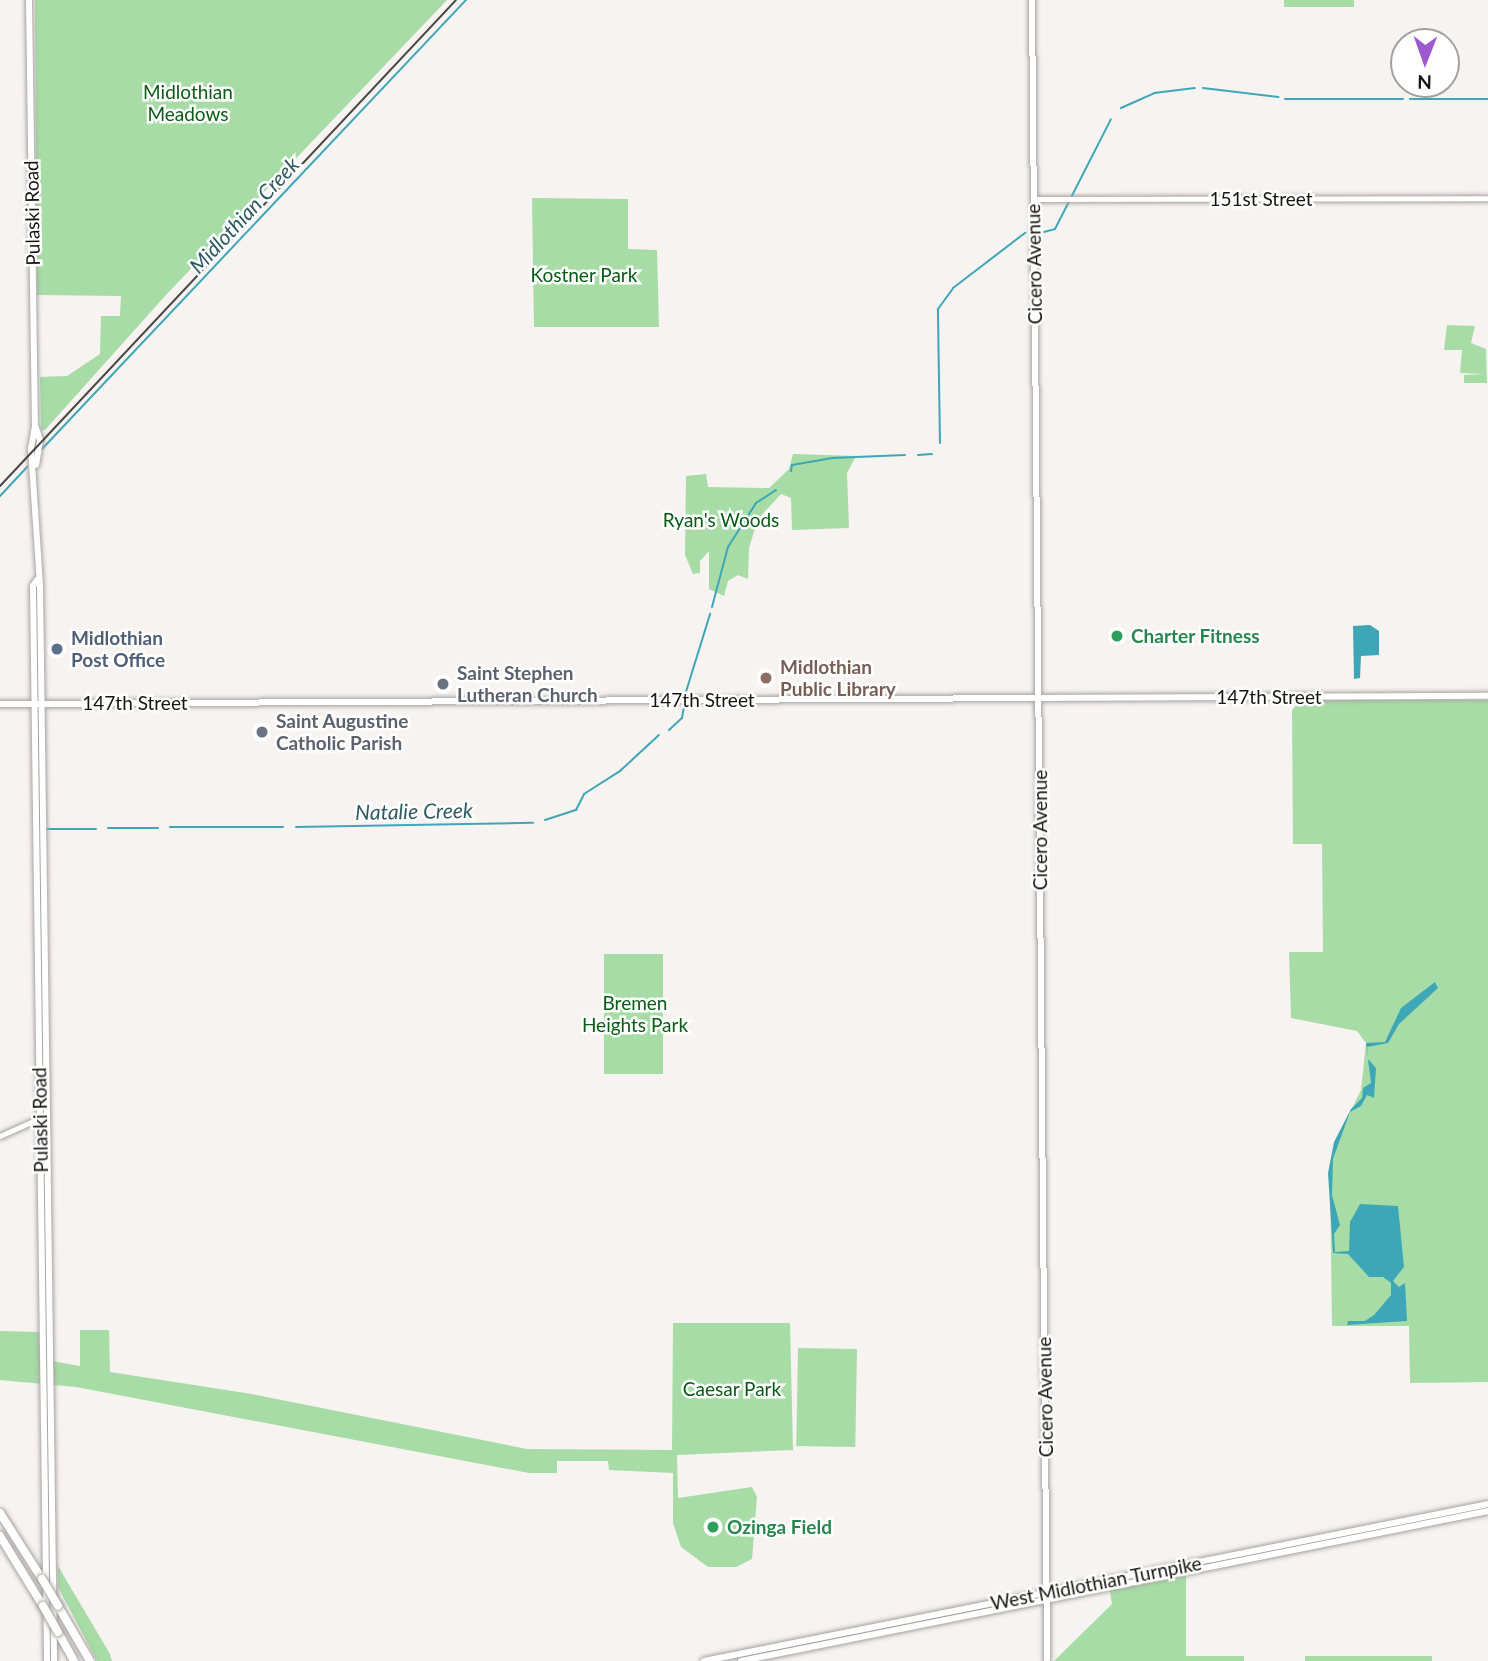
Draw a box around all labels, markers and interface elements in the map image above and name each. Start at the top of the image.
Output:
north arrow [1390,28,1460,98]
text: N [1417,71,1432,94]
park label: Midlothian Meadows [143,81,233,125]
water label: Midlothian Creek [184,152,304,278]
street label: Pulaski Road [20,160,44,266]
street label: 151st Street [1210,188,1312,210]
street label: Cicero Avenue [1022,203,1046,325]
park label: Kostner Park [530,264,638,286]
park label: Ryan's Woods [663,509,779,531]
place label: Charter Fitness [1131,625,1260,647]
place label: Midlothian Post Office [71,627,165,671]
marker: Charter Fitness [1109,628,1125,644]
marker: Midlothian Post Office [49,641,65,657]
place label: Midlothian Public Library [780,656,896,700]
place label: Saint Stephen Lutheran Church [457,662,598,706]
marker: Midlothian Public Library [758,670,774,686]
marker: Saint Stephen Lutheran Church [435,676,451,692]
street label: 147th Street [1216,686,1322,708]
street label: 147th Street [649,689,755,711]
street label: 147th Street [82,692,188,714]
place label: Saint Augustine Catholic Parish [276,710,409,754]
marker: Saint Augustine Catholic Parish [254,724,270,740]
street label: Cicero Avenue [1029,769,1051,891]
water label: Natalie Creek [355,797,473,825]
park label: Bremen Heights Park [582,992,688,1036]
street label: Pulaski Road [28,1067,52,1173]
street label: Cicero Avenue [1033,1336,1057,1458]
park label: Caesar Park [683,1378,781,1400]
place label: Ozinga Field [727,1516,832,1538]
marker: Ozinga Field [705,1519,721,1535]
street label: West Midlothian Turnpike [988,1551,1204,1615]

